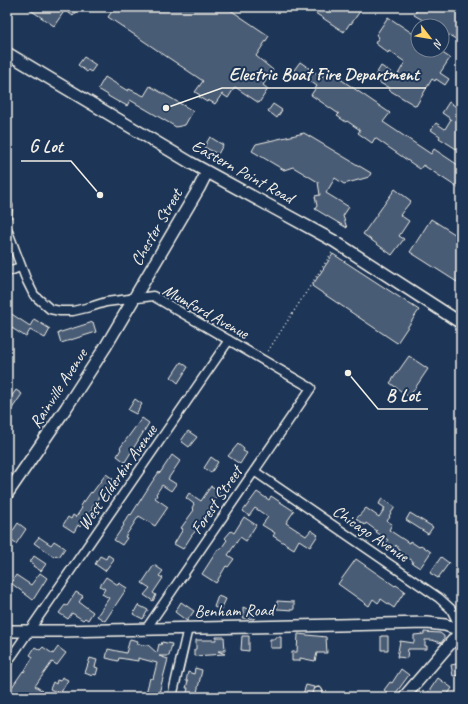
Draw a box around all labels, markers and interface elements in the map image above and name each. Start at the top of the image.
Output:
north arrow [410,18,450,58]
text: N [430,37,446,52]
callout: Electric Boat Fire Department [222,58,426,88]
text: Electric Boat Fire Department [229,63,421,85]
callout: G Lot [21,131,71,161]
text: G Lot [29,135,65,157]
street label: Eastern Point Road [188,135,299,209]
street label: Chester Street [126,183,188,269]
street label: Mumford Avenue [159,279,254,344]
street label: Rainville Avenue [25,343,93,432]
callout: B Lot [378,379,428,409]
text: B Lot [386,384,422,406]
street label: West Elderkin Avenue [73,419,162,534]
street label: Forest Street [186,460,248,538]
street label: Chicago Avenue [329,500,414,567]
street label: Benham Road [194,599,276,622]

